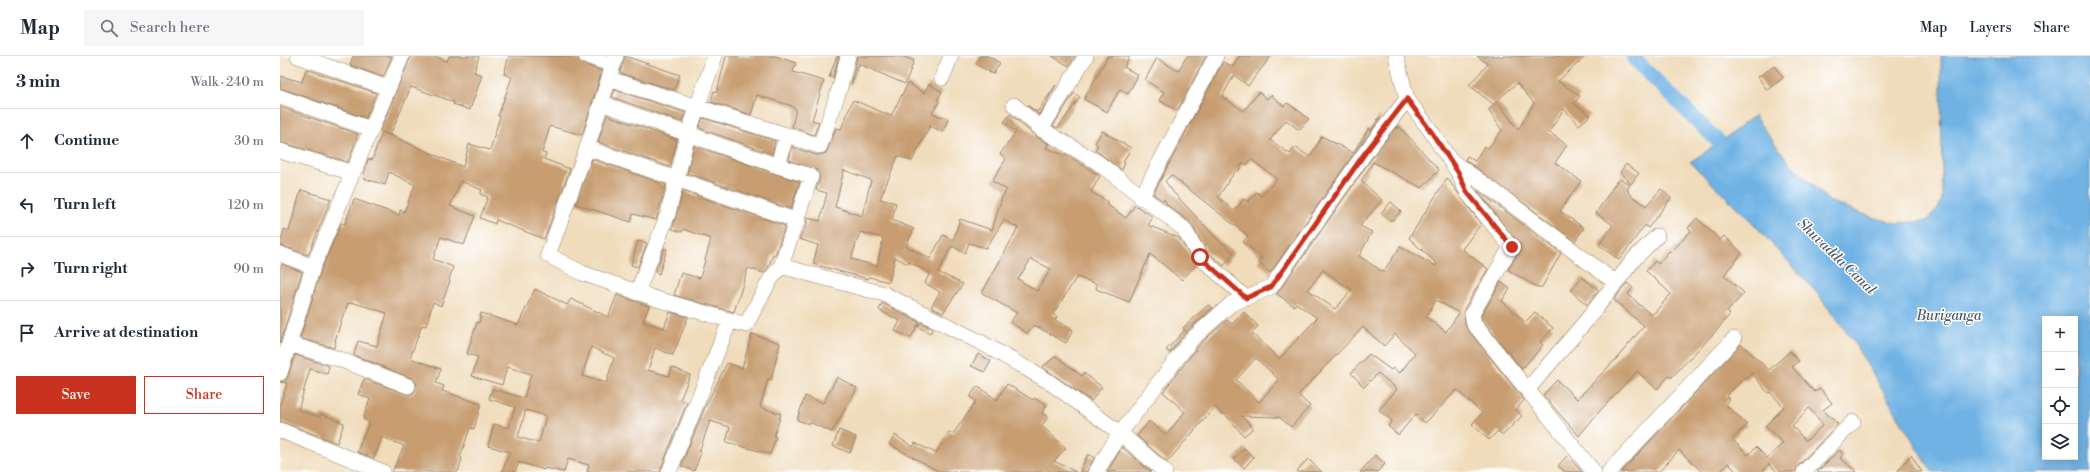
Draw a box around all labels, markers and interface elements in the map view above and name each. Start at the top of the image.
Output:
search box [84,10,364,46]
text: Map [20,16,60,40]
icon: search [98,17,120,39]
text: Search here [130,18,210,37]
text: Map [1920,19,1947,37]
text: Layers [1969,19,2012,37]
text: Share [2034,19,2070,37]
text: 3 min [16,71,60,93]
text: Walk · 240 m [190,74,264,90]
icon: ahead [16,130,38,152]
text: Continue [54,131,119,150]
text: 30 m [234,133,264,149]
icon: left [16,194,38,216]
text: Turn left [54,195,116,214]
text: 120 m [228,197,264,213]
water label: Shuvadda Canal [1793,215,1880,299]
route end [1503,238,1521,256]
route start [1191,248,1209,266]
icon: right [16,258,38,280]
text: Turn right [54,259,128,278]
text: 90 m [233,261,264,277]
water label: Buriganga [1916,307,1982,325]
map controls [2042,316,2078,460]
button: + [2042,316,2078,352]
icon: arrive [16,322,38,344]
text: Arrive at destination [54,323,198,342]
button: − [2042,352,2078,388]
button: Save [16,376,136,414]
button: Share [144,376,264,414]
button: locate [2042,388,2078,424]
button: layers [2042,424,2078,460]

